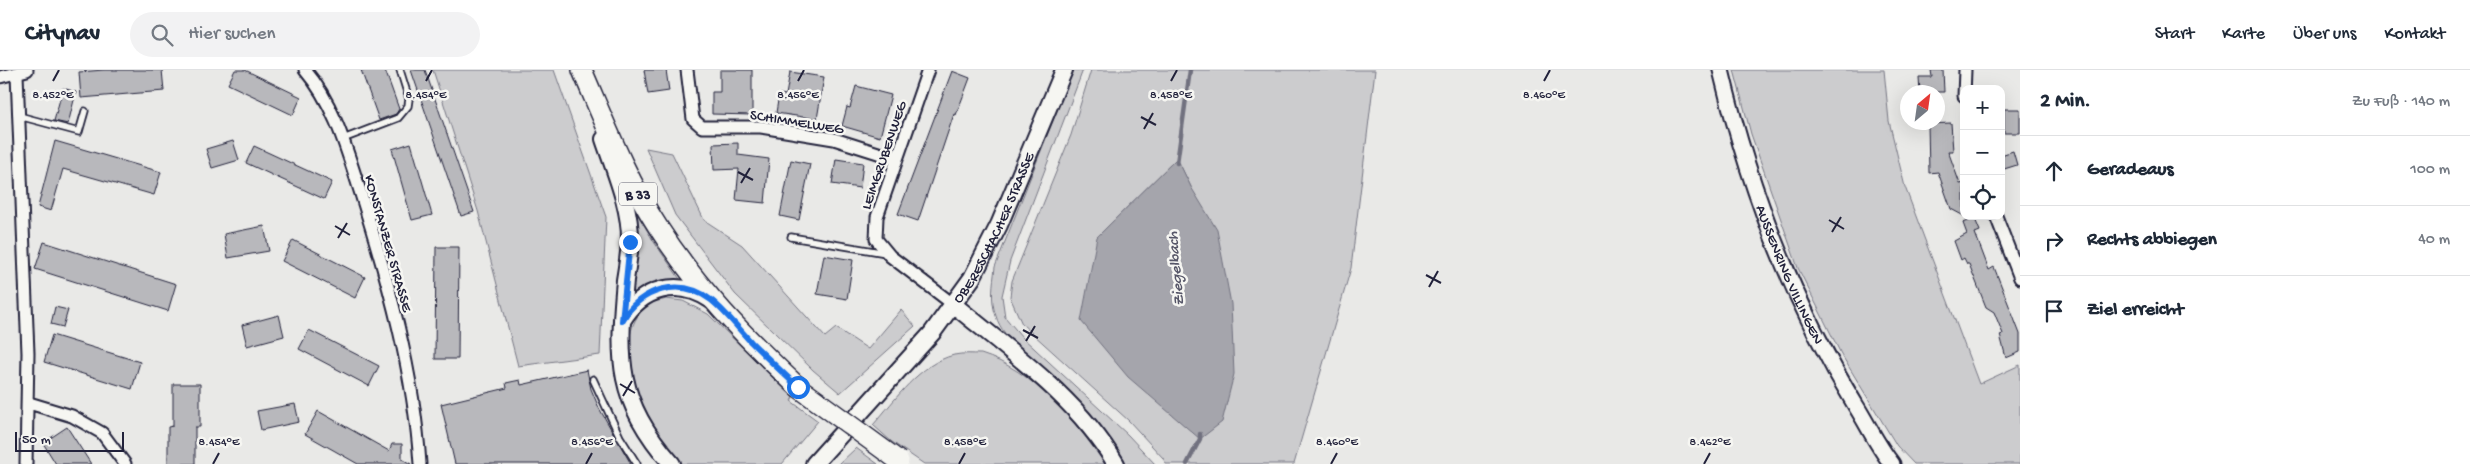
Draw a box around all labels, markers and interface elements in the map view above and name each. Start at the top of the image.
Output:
search box [130,12,480,57]
text: Citynav [25,20,100,49]
icon: search [148,21,176,49]
text: Hier suchen [188,23,276,46]
text: Start [2155,24,2194,45]
text: Karte [2222,24,2265,45]
text: Über uns [2293,24,2356,45]
text: Kontakt [2384,24,2445,45]
north arrow [1900,85,1945,130]
map controls [1960,85,2005,220]
button: + [1960,85,2005,130]
text: 8.452°E [32,89,74,103]
text: 8.454°E [406,89,447,103]
text: 8.456°E [777,89,819,103]
text: 8.458°E [1150,89,1192,103]
text: 8.460°E [1523,89,1565,103]
text: 2 Min. [2040,90,2091,115]
text: Zu Fuß · 140 m [2352,93,2450,112]
street label: LEIMGRUBENWEG [858,99,912,212]
street label: SCHIMMELWEG [749,107,845,139]
button: − [1960,130,2005,175]
street label: OBERESCHACHER STRASSE [950,150,1040,307]
icon: ahead [2040,157,2068,185]
text: Geradeaus [2087,159,2173,182]
text: 100 m [2410,161,2450,180]
street label: KONSTANZER STRASSE [359,173,415,315]
button: locate [1960,175,2005,220]
road number: B 33 [619,182,657,206]
street label: AUSSENRING VILLINGEN [1751,203,1827,348]
icon: right [2040,227,2068,255]
text: Rechts abbiegen [2087,229,2217,252]
water label: Ziegelbach [1165,230,1190,307]
route end [619,231,642,254]
text: 40 m [2418,231,2450,250]
icon: arrive [2040,297,2068,325]
text: Ziel erreicht [2087,299,2184,322]
route start [787,376,810,399]
scale bar [15,429,124,452]
text: 50 m [22,432,51,449]
text: 8.454°E [199,436,240,450]
text: 8.456°E [571,436,613,450]
text: 8.458°E [944,436,986,450]
text: 8.460°E [1316,436,1358,450]
text: 8.462°E [1690,436,1731,450]

